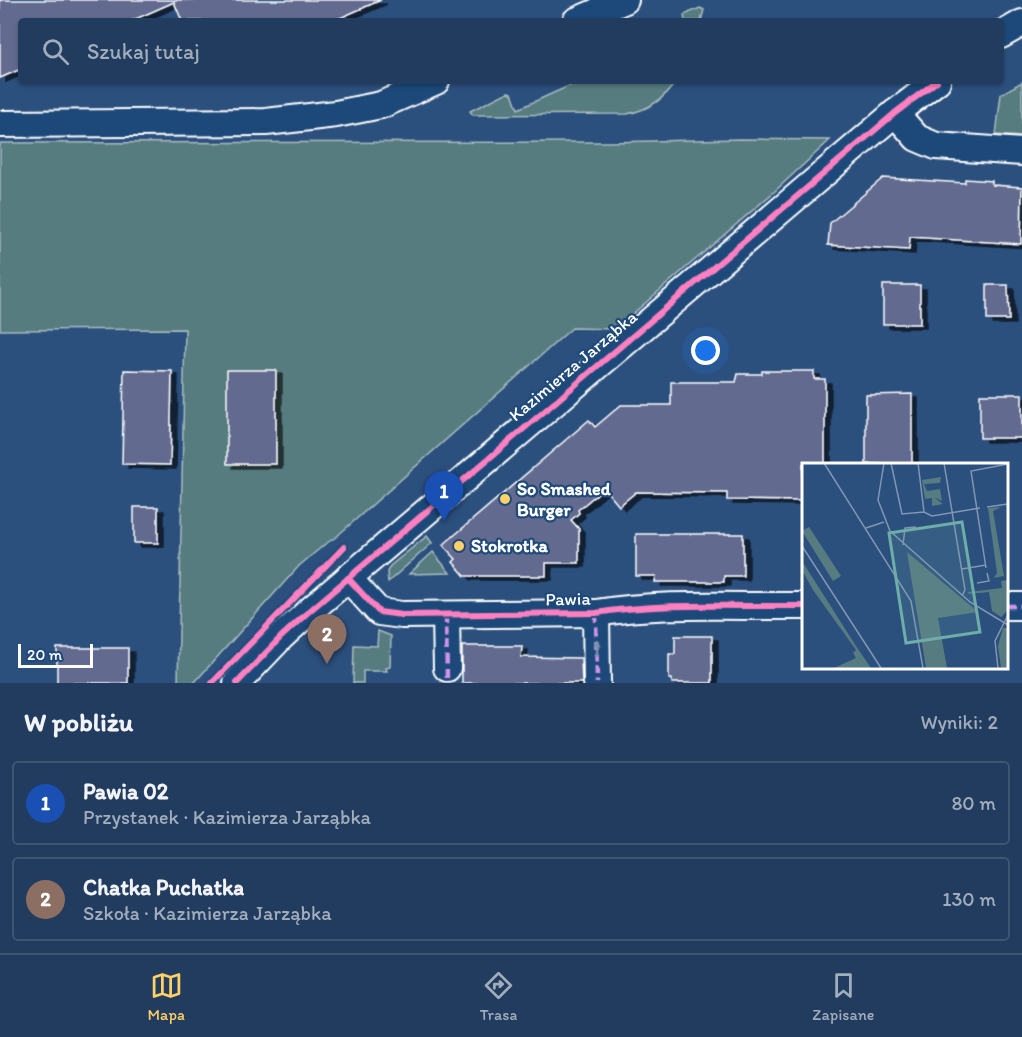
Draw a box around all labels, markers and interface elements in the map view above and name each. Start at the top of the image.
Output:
search box [18,18,1004,84]
icon: search [39,35,72,68]
text: Szukaj tutaj [87,38,200,65]
street label: Kazimierza Jarząbka [504,306,642,426]
your location [691,336,720,365]
inset map [802,463,1007,668]
pin: 1 [424,472,464,521]
place label: So Smashed Burger [517,478,612,521]
marker: So Smashed Burger [498,492,512,506]
place label: Stokrotka [471,535,549,557]
marker: Stokrotka [452,539,466,553]
street label: Pawia [545,588,591,610]
pin: 2 [308,614,346,664]
one-way arrow [592,639,602,658]
scale bar [18,641,93,668]
text: 20 m [27,645,62,664]
text: W pobliżu [24,706,133,738]
text: Wyniki: 2 [921,710,998,734]
text: Pawia 02 [83,778,168,805]
text: 1 [41,791,50,815]
text: 80 m [951,791,996,815]
text: Przystanek · Kazimierza Jarząbka [83,805,371,829]
text: Chatka Puchatka [83,874,244,901]
text: 2 [40,887,51,911]
text: 130 m [942,887,996,911]
text: Szkoła · Kazimierza Jarząbka [83,901,332,925]
tab: Mapa [148,969,185,1024]
tab: Trasa [480,969,517,1024]
tab: Zapisane [812,969,874,1024]

